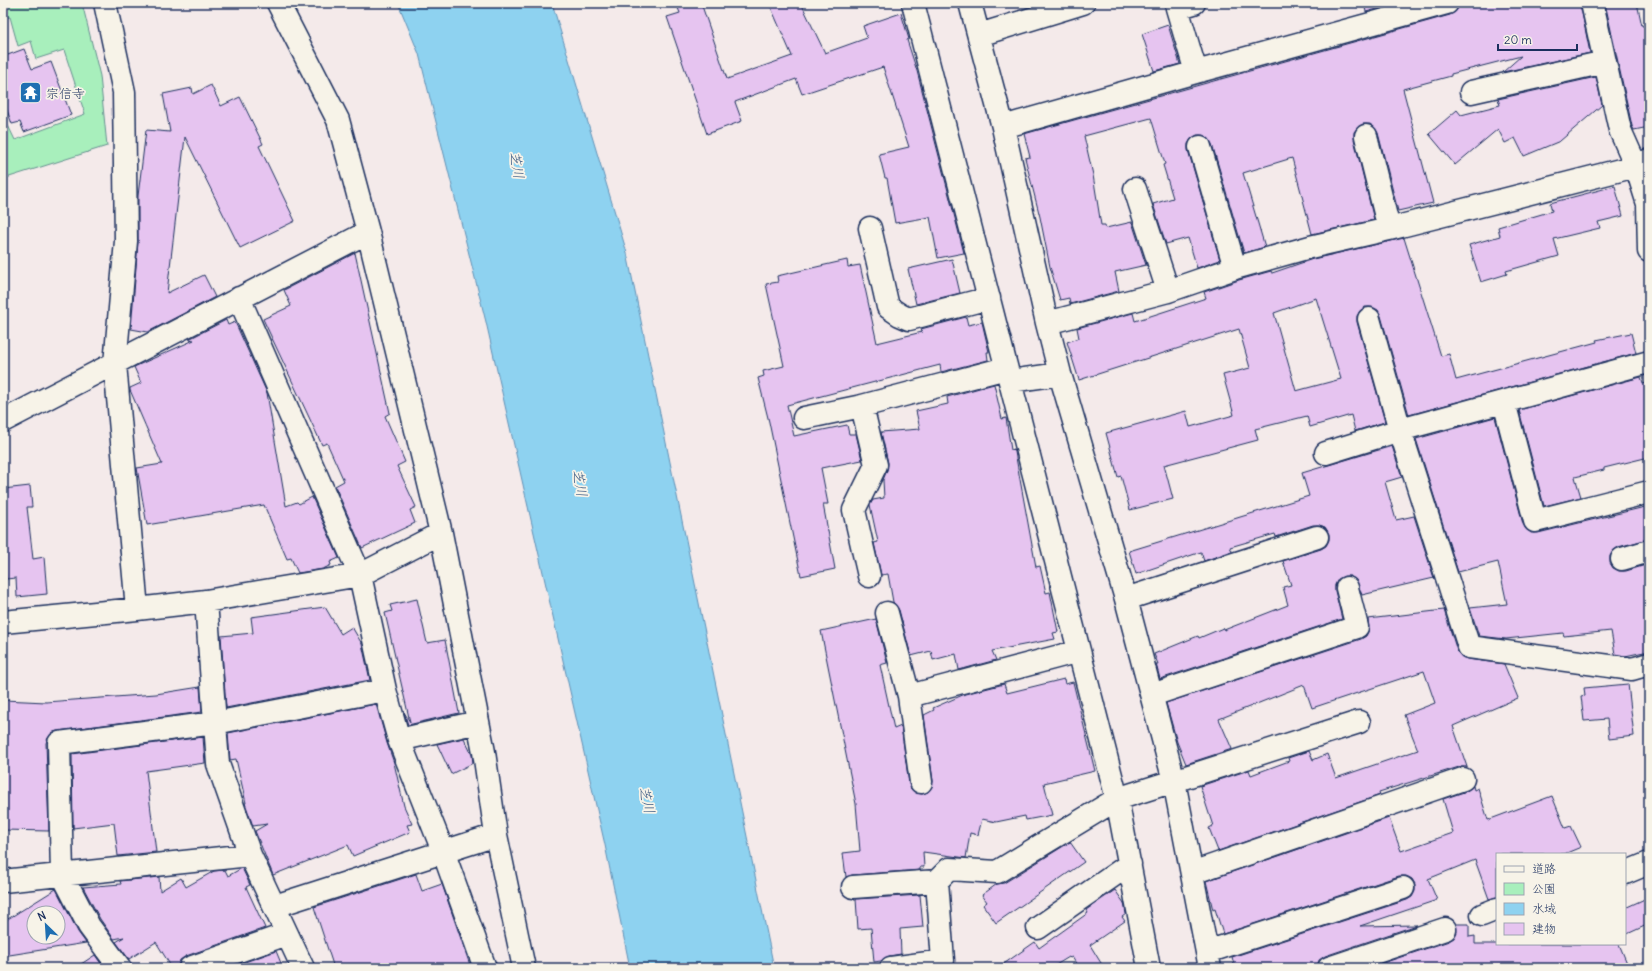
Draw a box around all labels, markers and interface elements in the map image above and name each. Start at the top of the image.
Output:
scale bar [1498,26,1577,52]
text: 20 m [1504,32,1532,47]
temple icon: 宗信寺 [17,80,43,106]
place label: 宗信寺 [46,85,85,102]
water label: 芝川 [505,150,529,180]
water label: 芝川 [568,468,592,498]
water label: 芝川 [635,784,659,816]
legend [1496,853,1626,945]
text: 道路 [1532,861,1556,876]
text: 公園 [1532,881,1556,896]
text: 水域 [1532,901,1556,916]
north arrow [26,905,66,945]
text: N [35,908,48,924]
text: 建物 [1532,921,1556,936]

